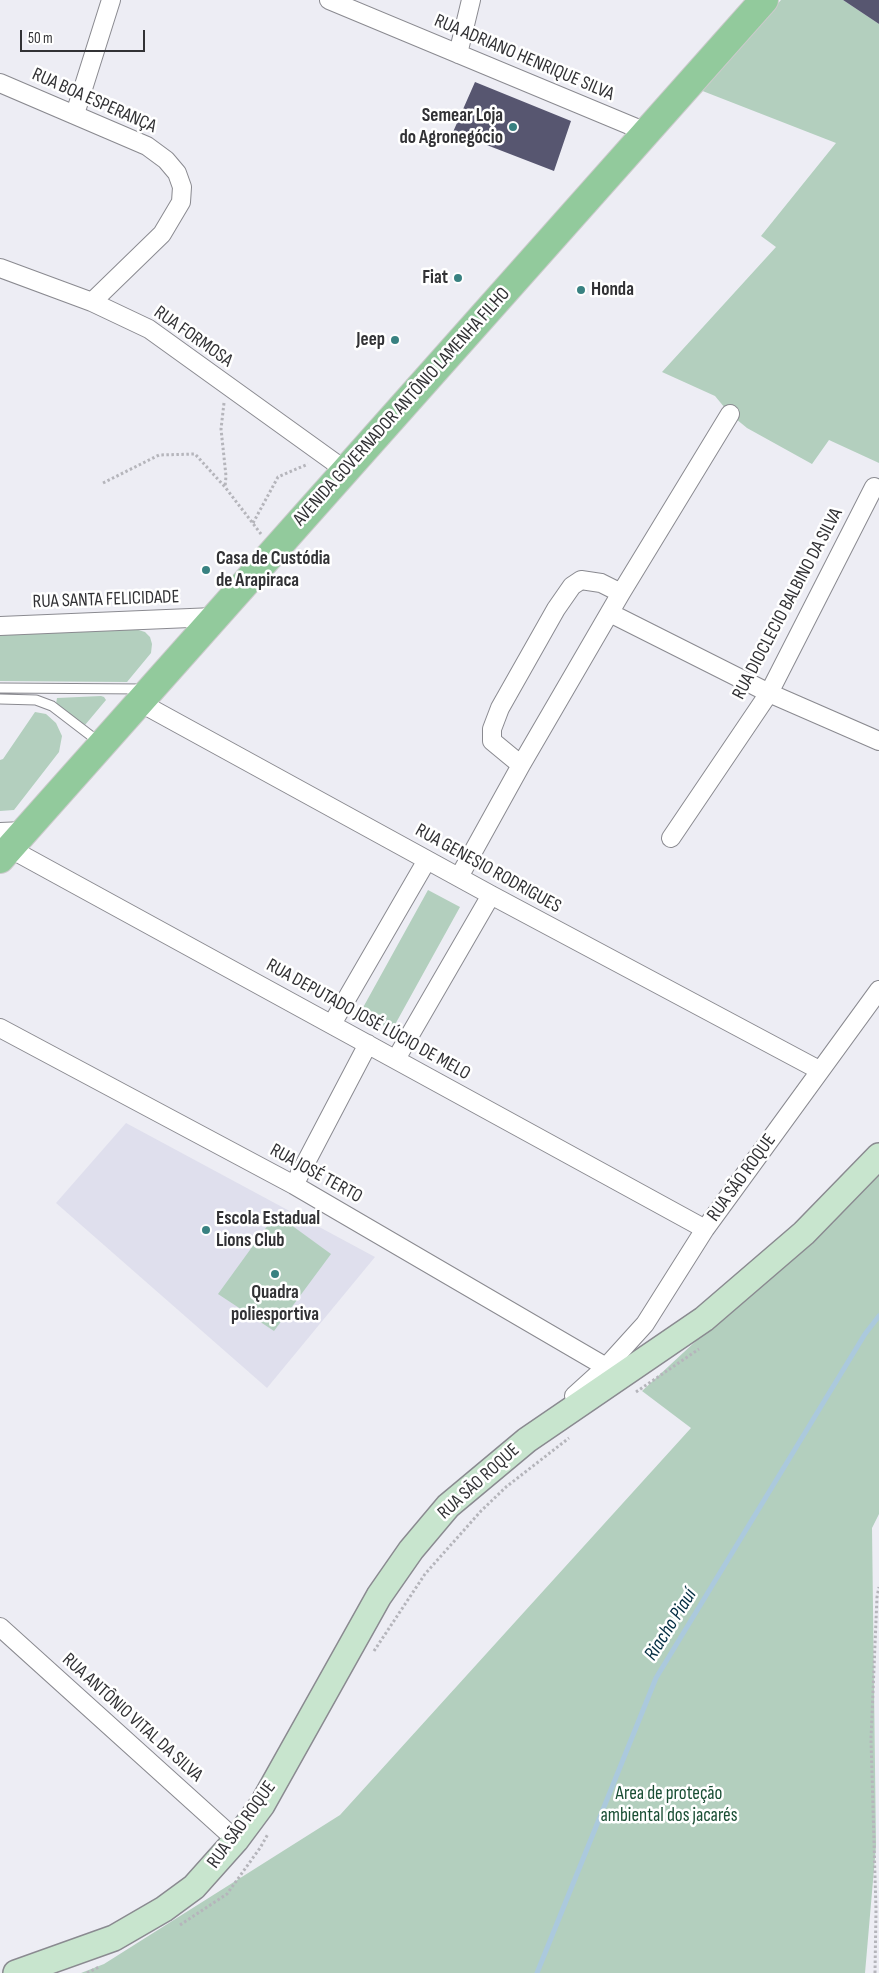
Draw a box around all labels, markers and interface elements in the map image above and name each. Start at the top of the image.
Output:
street label: RUA ADRIANO HENRIQUE SILVA [431,10,617,106]
scale bar [22,20,148,52]
text: 50 m [28,29,53,48]
street label: RUA BOA ESPERANÇA [28,63,160,139]
place label: Semear Loja do Agronegócio [399,105,503,149]
marker: Semear Loja do Agronegócio [507,121,519,133]
place label: Fiat [422,267,448,289]
marker: Fiat [452,272,464,284]
place label: Honda [591,279,634,301]
street label: AVENIDA GOVERNADOR ANTÔNIO LAMENHA FILHO [289,283,515,531]
marker: Honda [575,284,587,296]
street label: RUA FORMOSA [149,301,237,373]
place label: Jeep [356,329,385,351]
marker: Jeep [389,334,401,346]
street label: RUA DIOCLECIO BALBINO DA SILVA [728,505,848,703]
place label: Casa de Custódia de Arapiraca [216,548,330,592]
marker: Casa de Custódia de Arapiraca [200,564,212,576]
street label: RUA SANTA FELICIDADE [32,586,180,614]
street label: RUA GENESIO RODRIGUES [411,819,565,919]
street label: RUA DEPUTADO JOSÉ LÚCIO DE MELO [262,954,474,1086]
street label: RUA SÃO ROQUE [703,1130,781,1226]
street label: RUA JOSÉ TERTO [266,1139,366,1209]
place label: Escola Estadual Lions Club [216,1208,320,1252]
marker: Escola Estadual Lions Club [200,1224,212,1236]
marker: Quadra poliesportiva [269,1268,281,1280]
place label: Quadra poliesportiva [231,1282,319,1326]
street label: RUA SÃO ROQUE [433,1439,525,1525]
water label: Riacho Piauí [640,1585,702,1665]
street label: RUA ANTÔNIO VITAL DA SILVA [57,1649,207,1787]
street label: RUA SÃO ROQUE [203,1777,281,1873]
park label: Area de proteção ambiental dos jacarés [600,1783,738,1827]

